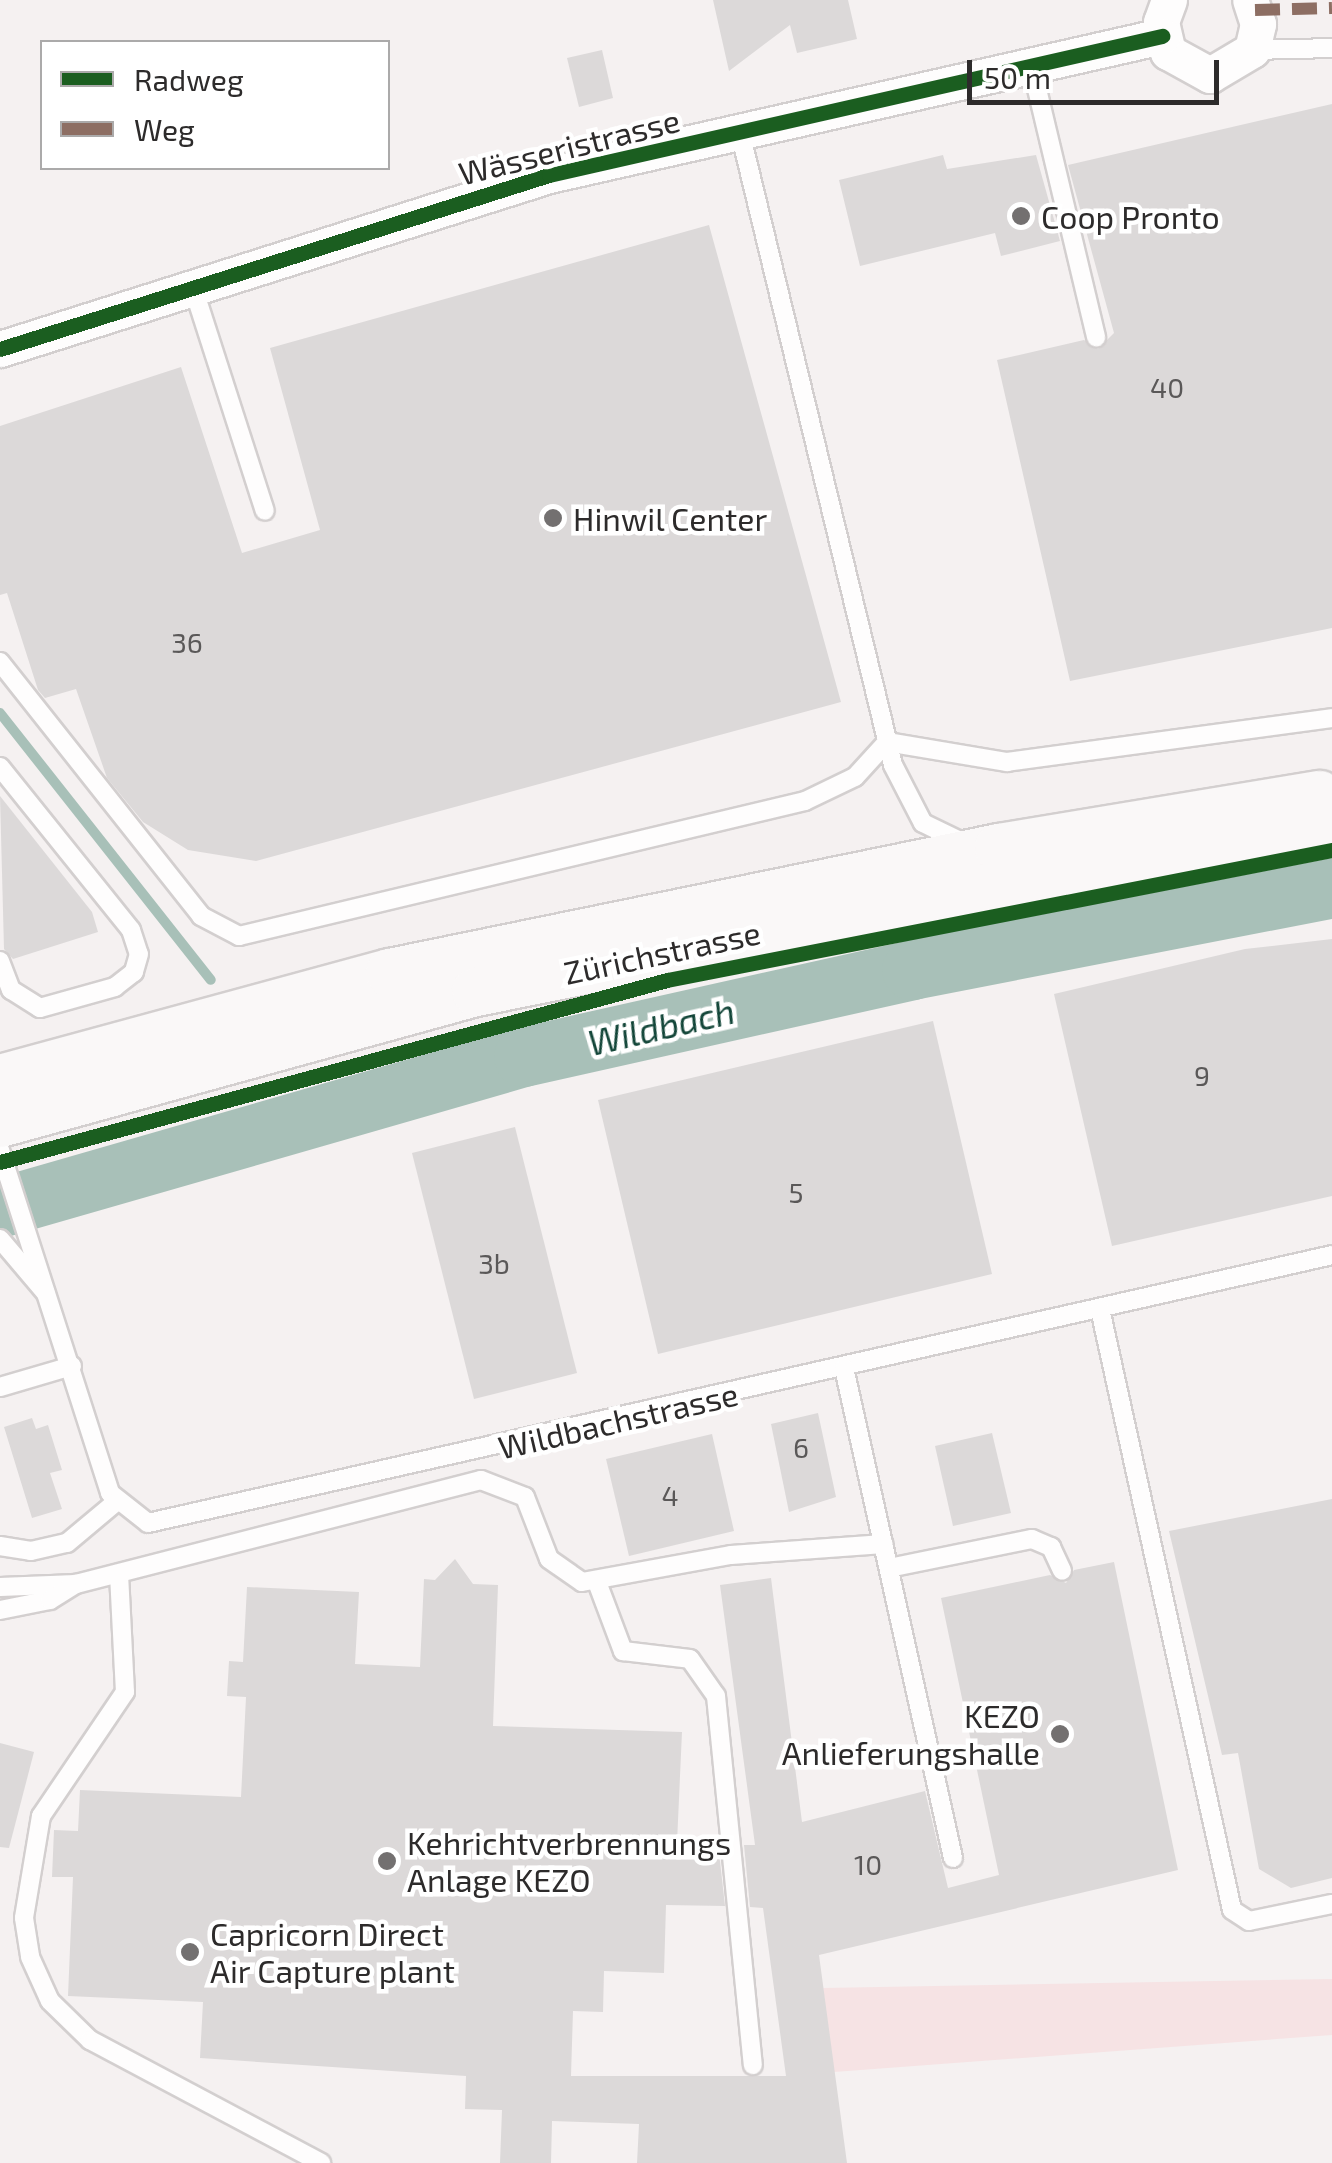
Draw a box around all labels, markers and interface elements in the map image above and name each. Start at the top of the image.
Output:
legend [40,40,390,170]
scale bar [972,40,1224,102]
text: 50 m [984,59,1051,95]
text: Radweg [134,61,244,97]
street label: Wässeristrasse [454,100,684,192]
text: Weg [134,111,195,147]
place label: Coop Pronto [1041,197,1220,235]
marker: Coop Pronto [1010,205,1032,227]
house number: 40 [1150,370,1184,404]
place label: Hinwil Center [573,499,768,537]
marker: Hinwil Center [542,507,564,529]
house number: 36 [171,625,203,659]
street label: Zürichstrasse [560,912,764,992]
water label: Wildbach [584,989,738,1063]
house number: 9 [1194,1058,1210,1092]
house number: 5 [788,1175,804,1209]
house number: 3b [478,1246,510,1280]
street label: Wildbachstrasse [494,1374,742,1466]
house number: 6 [793,1430,809,1464]
house number: 4 [661,1478,679,1512]
place label: KEZO Anlieferungshalle [782,1697,1040,1772]
marker: KEZO Anlieferungshalle [1049,1723,1071,1745]
place label: Kehrichtverbrennungs Anlage KEZO [407,1824,731,1899]
house number: 10 [854,1847,882,1881]
marker: Kehrichtverbrennungs Anlage KEZO [376,1850,398,1872]
place label: Capricorn Direct Air Capture plant [210,1915,456,1990]
marker: Capricorn Direct Air Capture plant [179,1941,201,1963]

